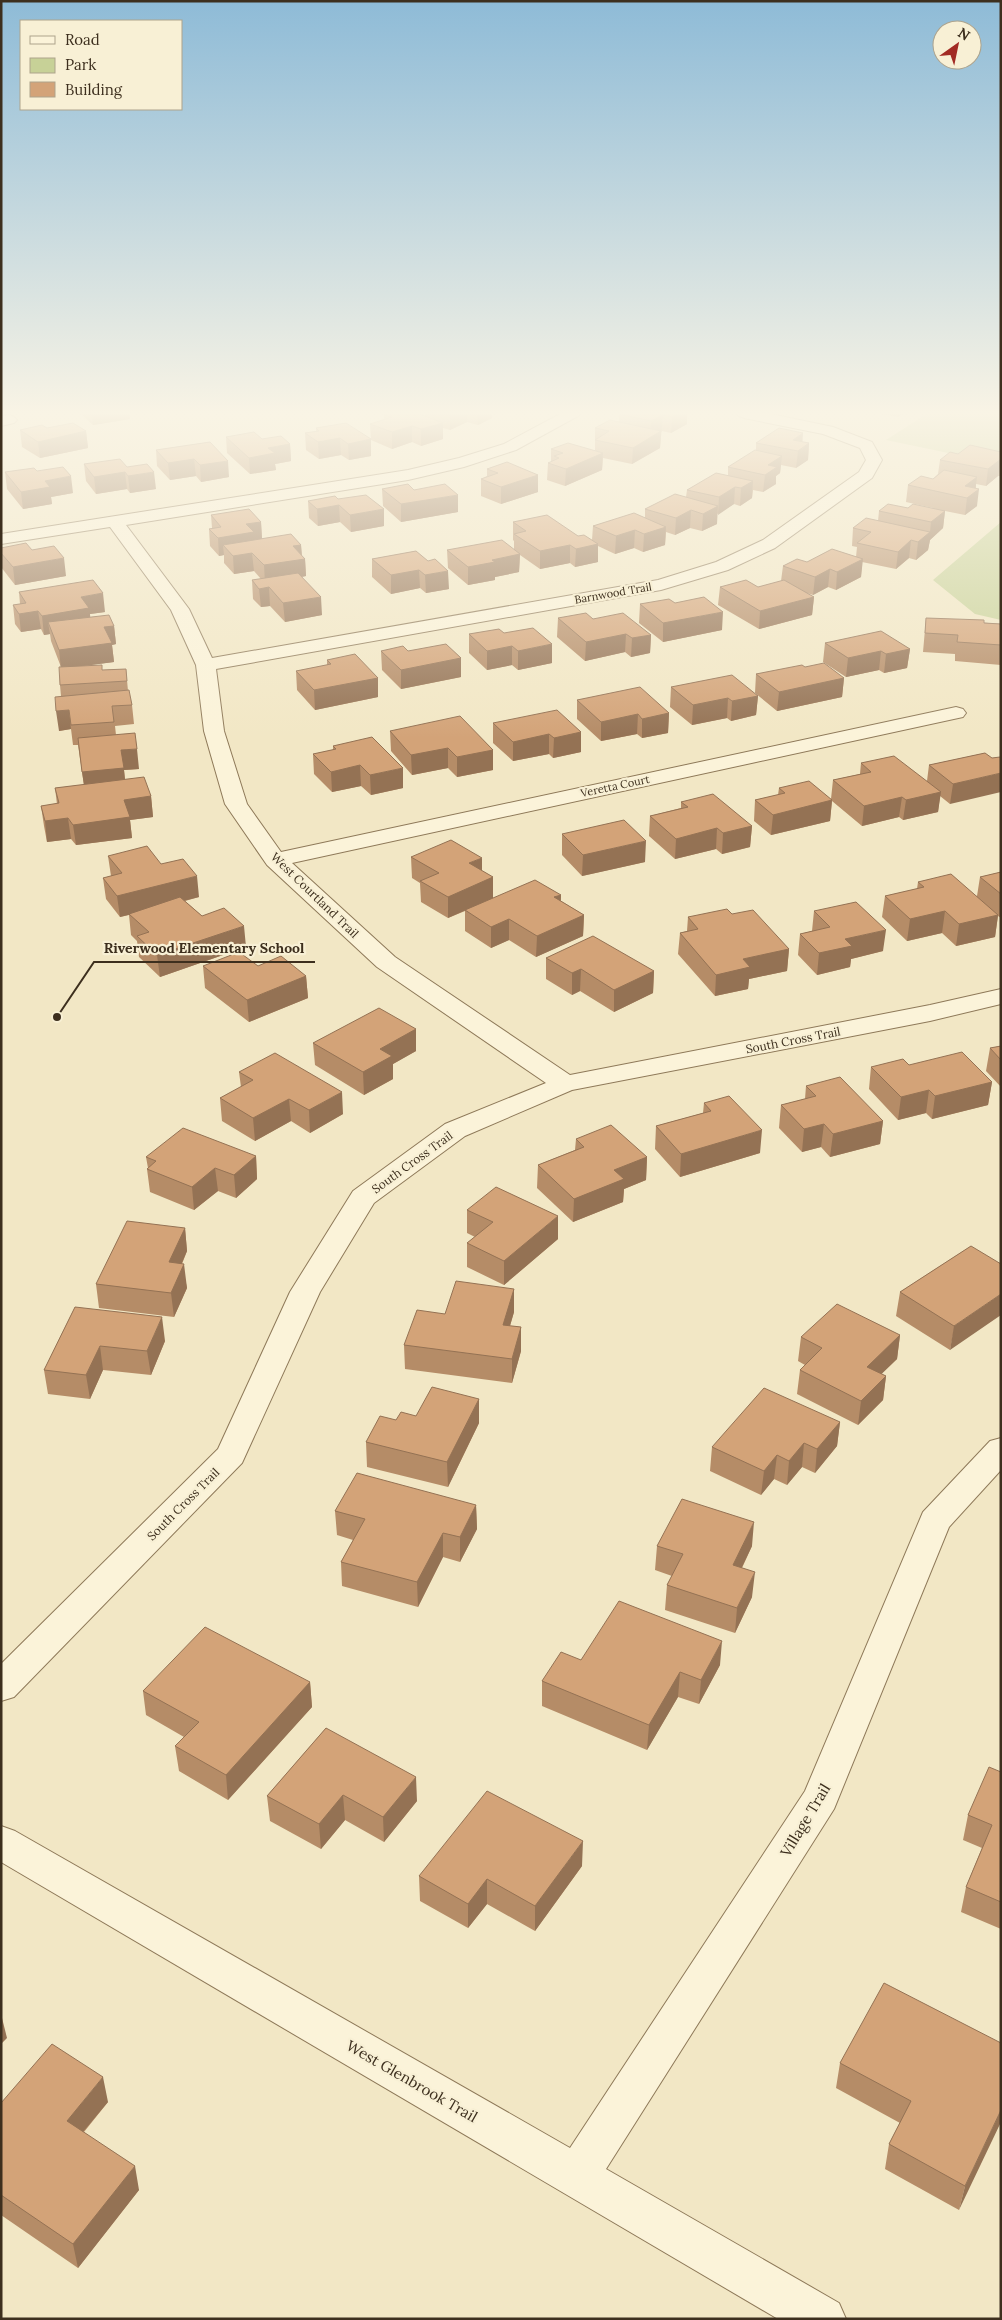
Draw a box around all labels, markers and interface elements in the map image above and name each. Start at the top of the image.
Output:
legend [20,20,182,110]
north arrow [932,20,982,70]
text: N [955,24,974,45]
text: Road [65,30,100,49]
text: Park [65,55,96,74]
text: Building [65,80,123,99]
street label: Barnwood Trail [573,579,653,607]
street label: Veretta Court [578,772,652,800]
street label: West Courtland Trail [268,849,362,941]
callout: Riverwood Elementary School [94,933,315,962]
text: Riverwood Elementary School [104,939,305,957]
street label: South Cross Trail [744,1023,842,1057]
street label: South Cross Trail [369,1128,455,1196]
street label: South Cross Trail [144,1465,222,1543]
street label: Village Trail [775,1780,834,1861]
street label: West Glenbrook Trail [343,2036,481,2126]

